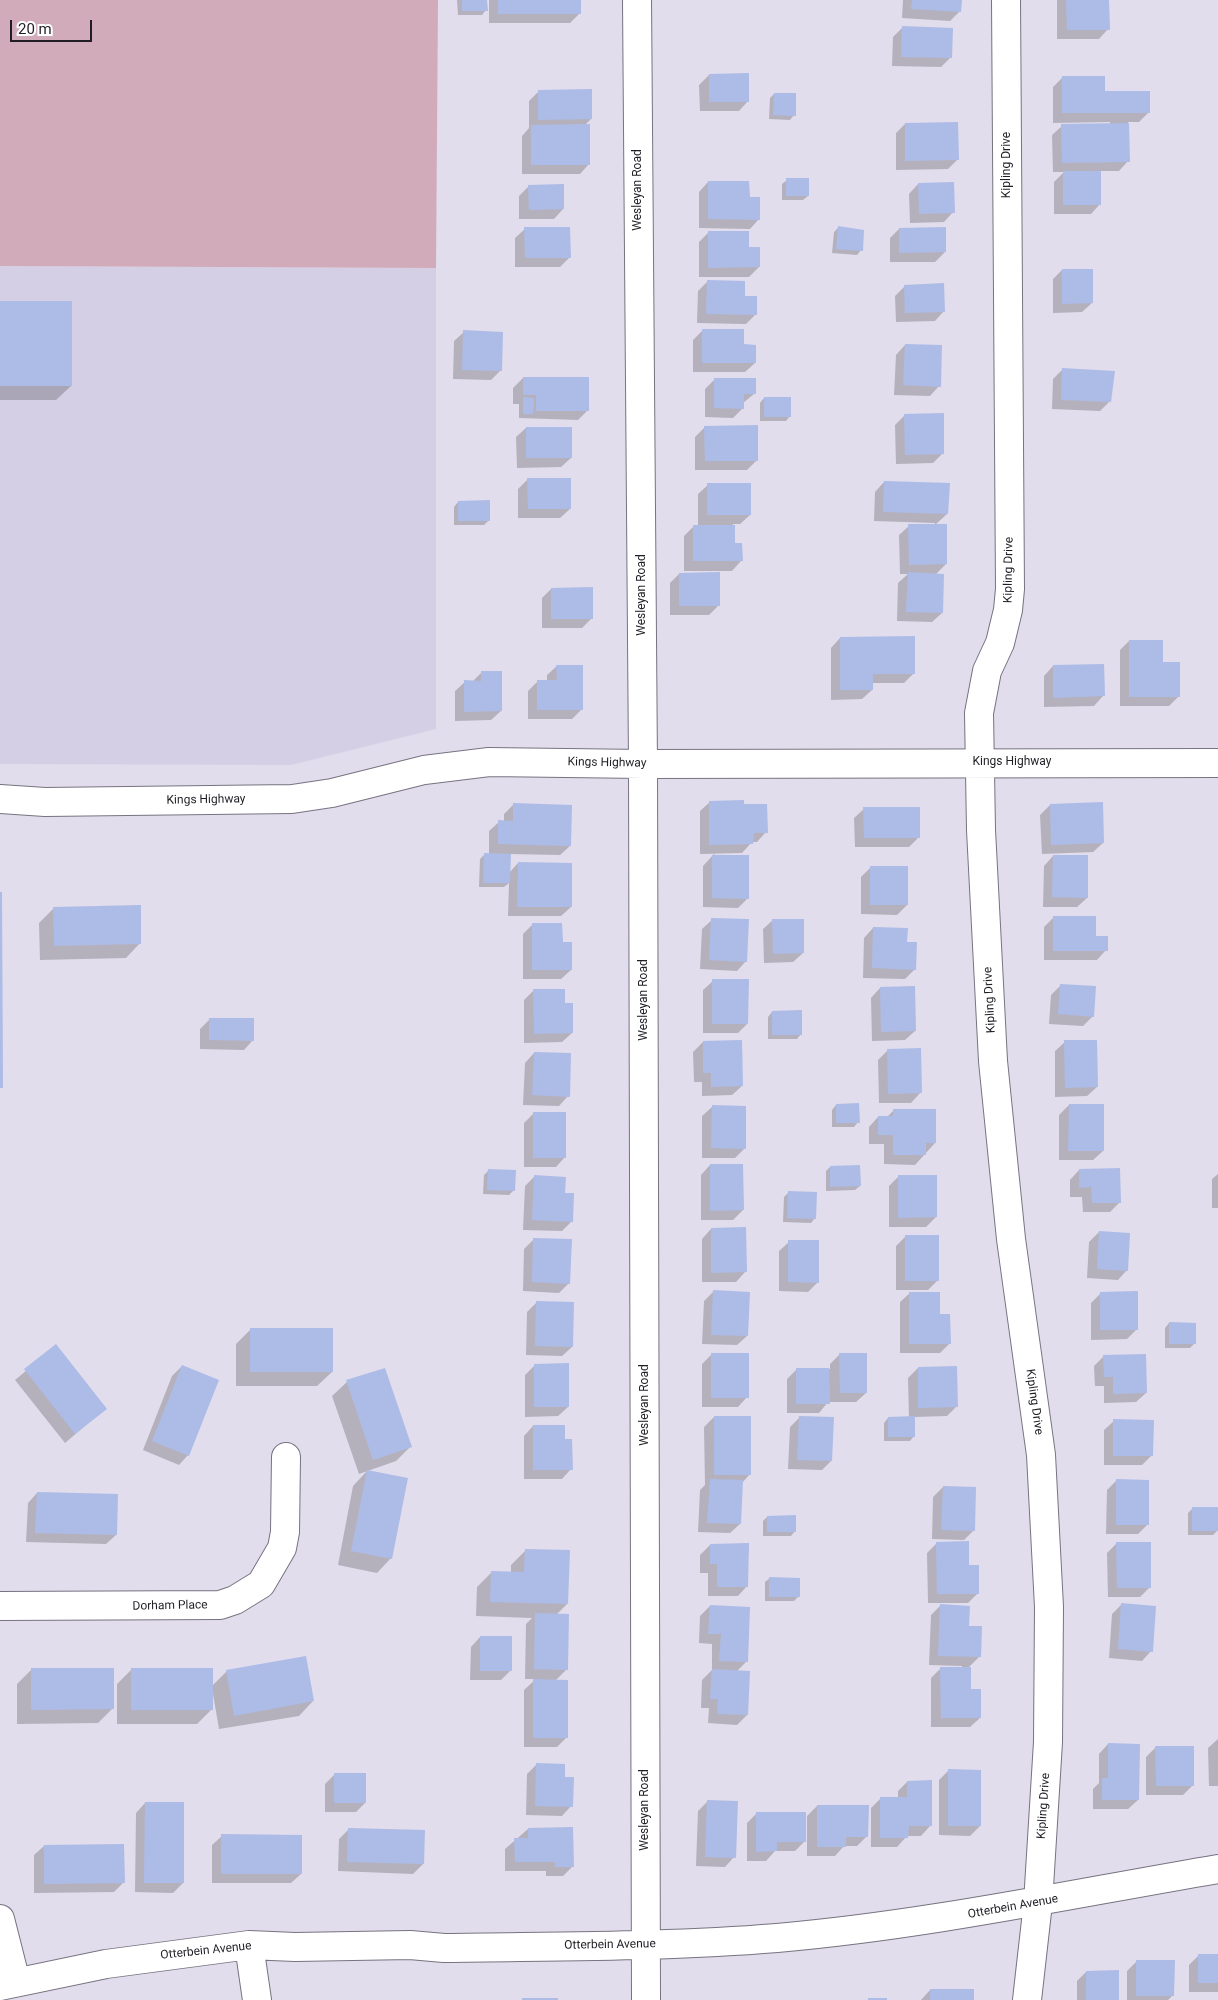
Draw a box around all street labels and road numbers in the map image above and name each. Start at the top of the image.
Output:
street label: Kipling Drive [1000,132,1014,198]
street label: Wesleyan Road [631,149,645,231]
street label: Kipling Drive [1001,537,1017,603]
street label: Wesleyan Road [635,554,649,636]
street label: Kings Highway [567,755,647,771]
street label: Kings Highway [973,755,1051,769]
street label: Kings Highway [166,792,246,808]
street label: Wesleyan Road [637,959,651,1041]
street label: Kipling Drive [981,967,999,1033]
street label: Wesleyan Road [638,1364,652,1446]
street label: Kipling Drive [1022,1368,1046,1436]
street label: Dorham Place [132,1598,208,1614]
street label: Wesleyan Road [638,1769,652,1851]
street label: Kipling Drive [1035,1772,1053,1840]
street label: Otterbein Avenue [967,1892,1059,1922]
street label: Otterbein Avenue [564,1937,656,1953]
street label: Otterbein Avenue [160,1939,252,1963]

